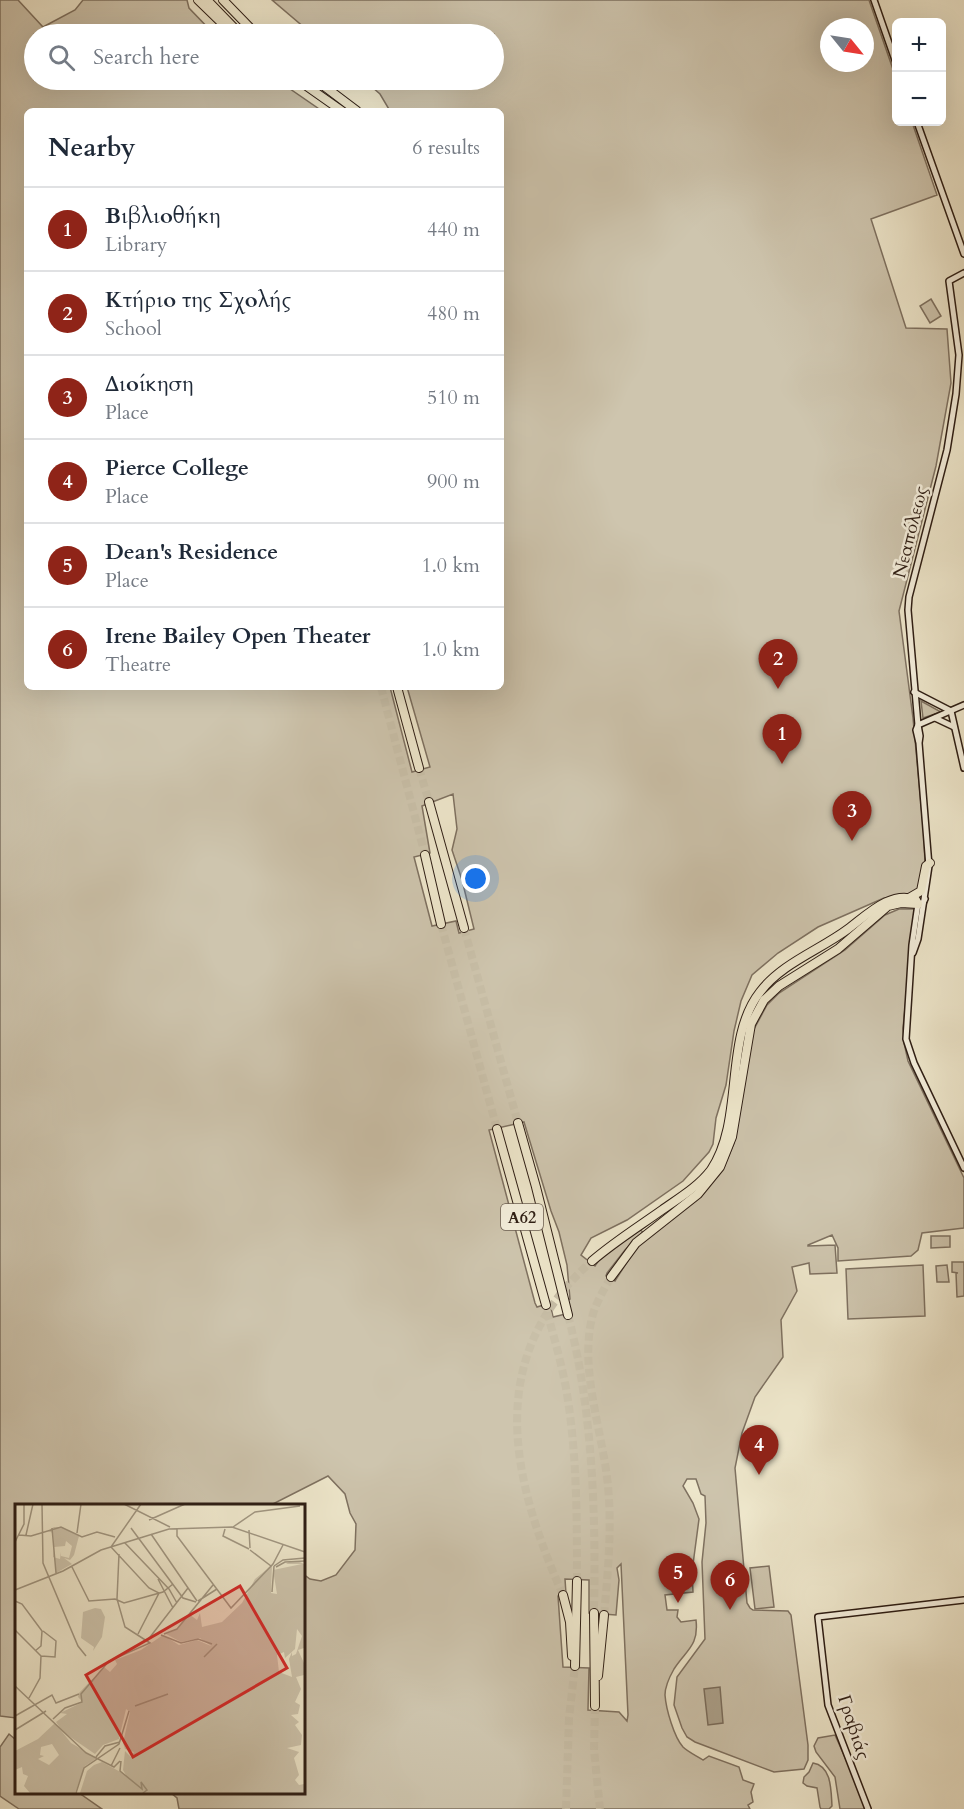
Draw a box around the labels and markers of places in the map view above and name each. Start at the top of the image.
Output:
pin: 2 [758,640,798,689]
pin: 1 [762,714,802,764]
pin: 3 [832,792,872,841]
pin: 4 [740,1426,778,1475]
pin: 5 [658,1554,698,1603]
pin: 6 [710,1560,750,1610]

